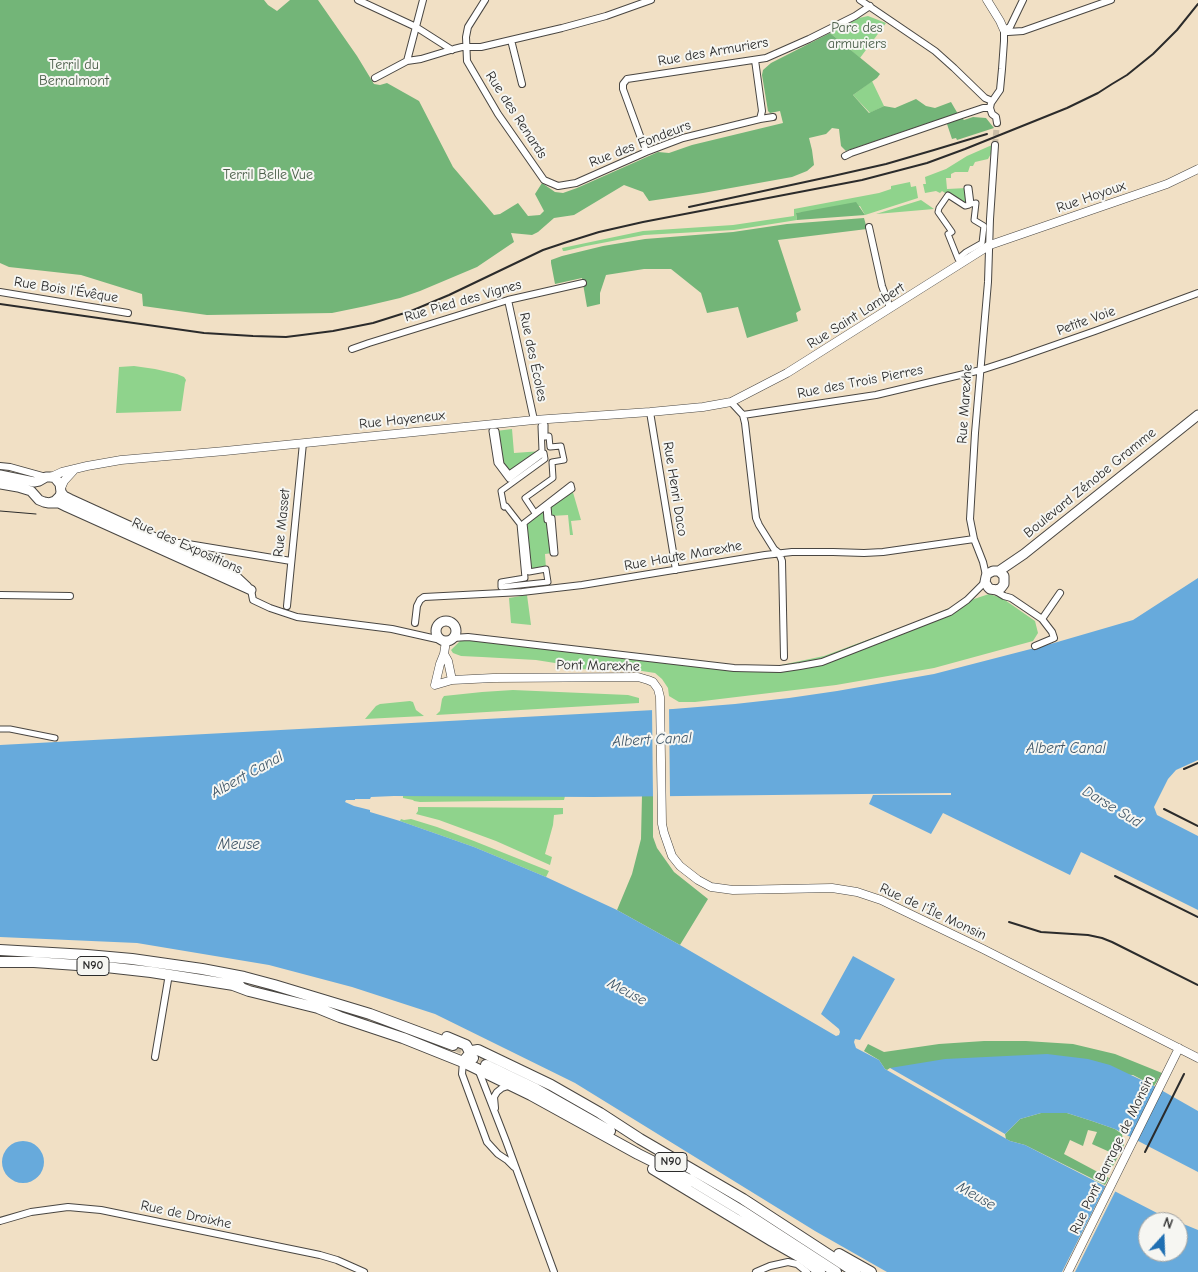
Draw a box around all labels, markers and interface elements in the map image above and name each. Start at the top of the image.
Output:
park label: Parc des armuriers [828,20,886,52]
street label: Rue des Armuriers [657,34,769,70]
park label: Terril du Bernalmont [39,57,109,90]
street label: Rue des Renards [482,68,550,162]
street label: Rue des Fondeurs [587,117,693,171]
park label: Terril Belle Vue [223,167,313,183]
street label: Rue Hoyoux [1054,177,1128,217]
street label: Rue Bois l'Évêque [13,273,119,307]
street label: Rue Pied des Vignes [403,276,523,326]
street label: Rue Saint Lambert [804,279,908,353]
street label: Petite Voie [1054,303,1118,339]
street label: Rue des Écoles [515,311,551,403]
street label: Rue des Trois Pierres [796,362,924,402]
street label: Rue Marexhe [954,364,976,444]
street label: Rue Hayeneux [358,407,446,433]
street label: Boulevard Zénobe Gramme [1020,424,1160,542]
street label: Rue Henri Daco [659,440,691,538]
street label: Rue Masset [270,488,294,558]
street label: Rue des Expositions [129,514,245,578]
street label: Rue Haute Marexhe [623,537,743,575]
street label: Pont Marexhe [556,657,640,675]
water label: Albert Canal [612,729,692,751]
water label: Albert Canal [1026,740,1106,758]
water label: Albert Canal [208,748,286,802]
water label: Darse Sud [1079,782,1145,832]
water label: Meuse [218,836,260,854]
street label: Rue de l'Île Monsin [877,880,989,944]
road number: N90 [77,956,109,976]
water label: Meuse [604,974,650,1010]
street label: Rue Pont Barrage de Monsin [1066,1073,1158,1237]
road number: N90 [655,1152,687,1172]
water label: Meuse [953,1178,999,1214]
street label: Rue de Droixhe [139,1197,233,1233]
north arrow [1138,1212,1188,1262]
text: N [1161,1214,1175,1233]

